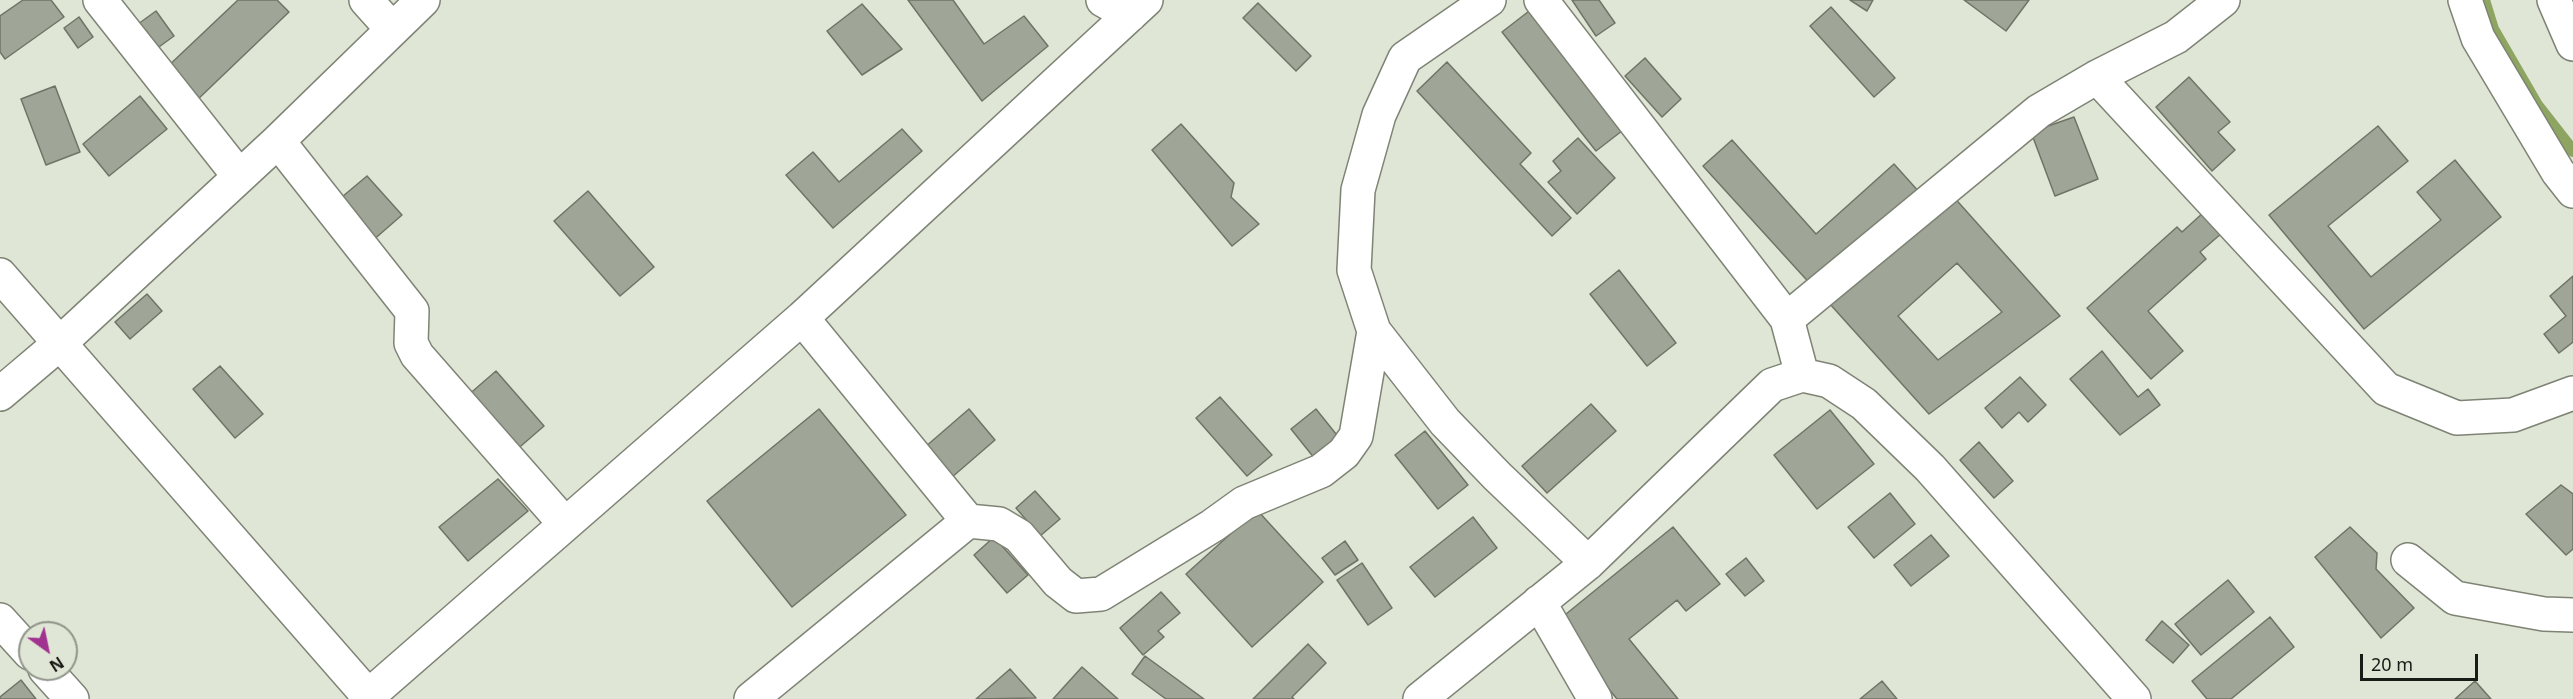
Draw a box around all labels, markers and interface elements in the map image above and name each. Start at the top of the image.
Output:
north arrow [18,621,78,681]
scale bar [2363,642,2482,680]
text: N [45,652,68,677]
text: 20 m [2371,652,2413,676]

